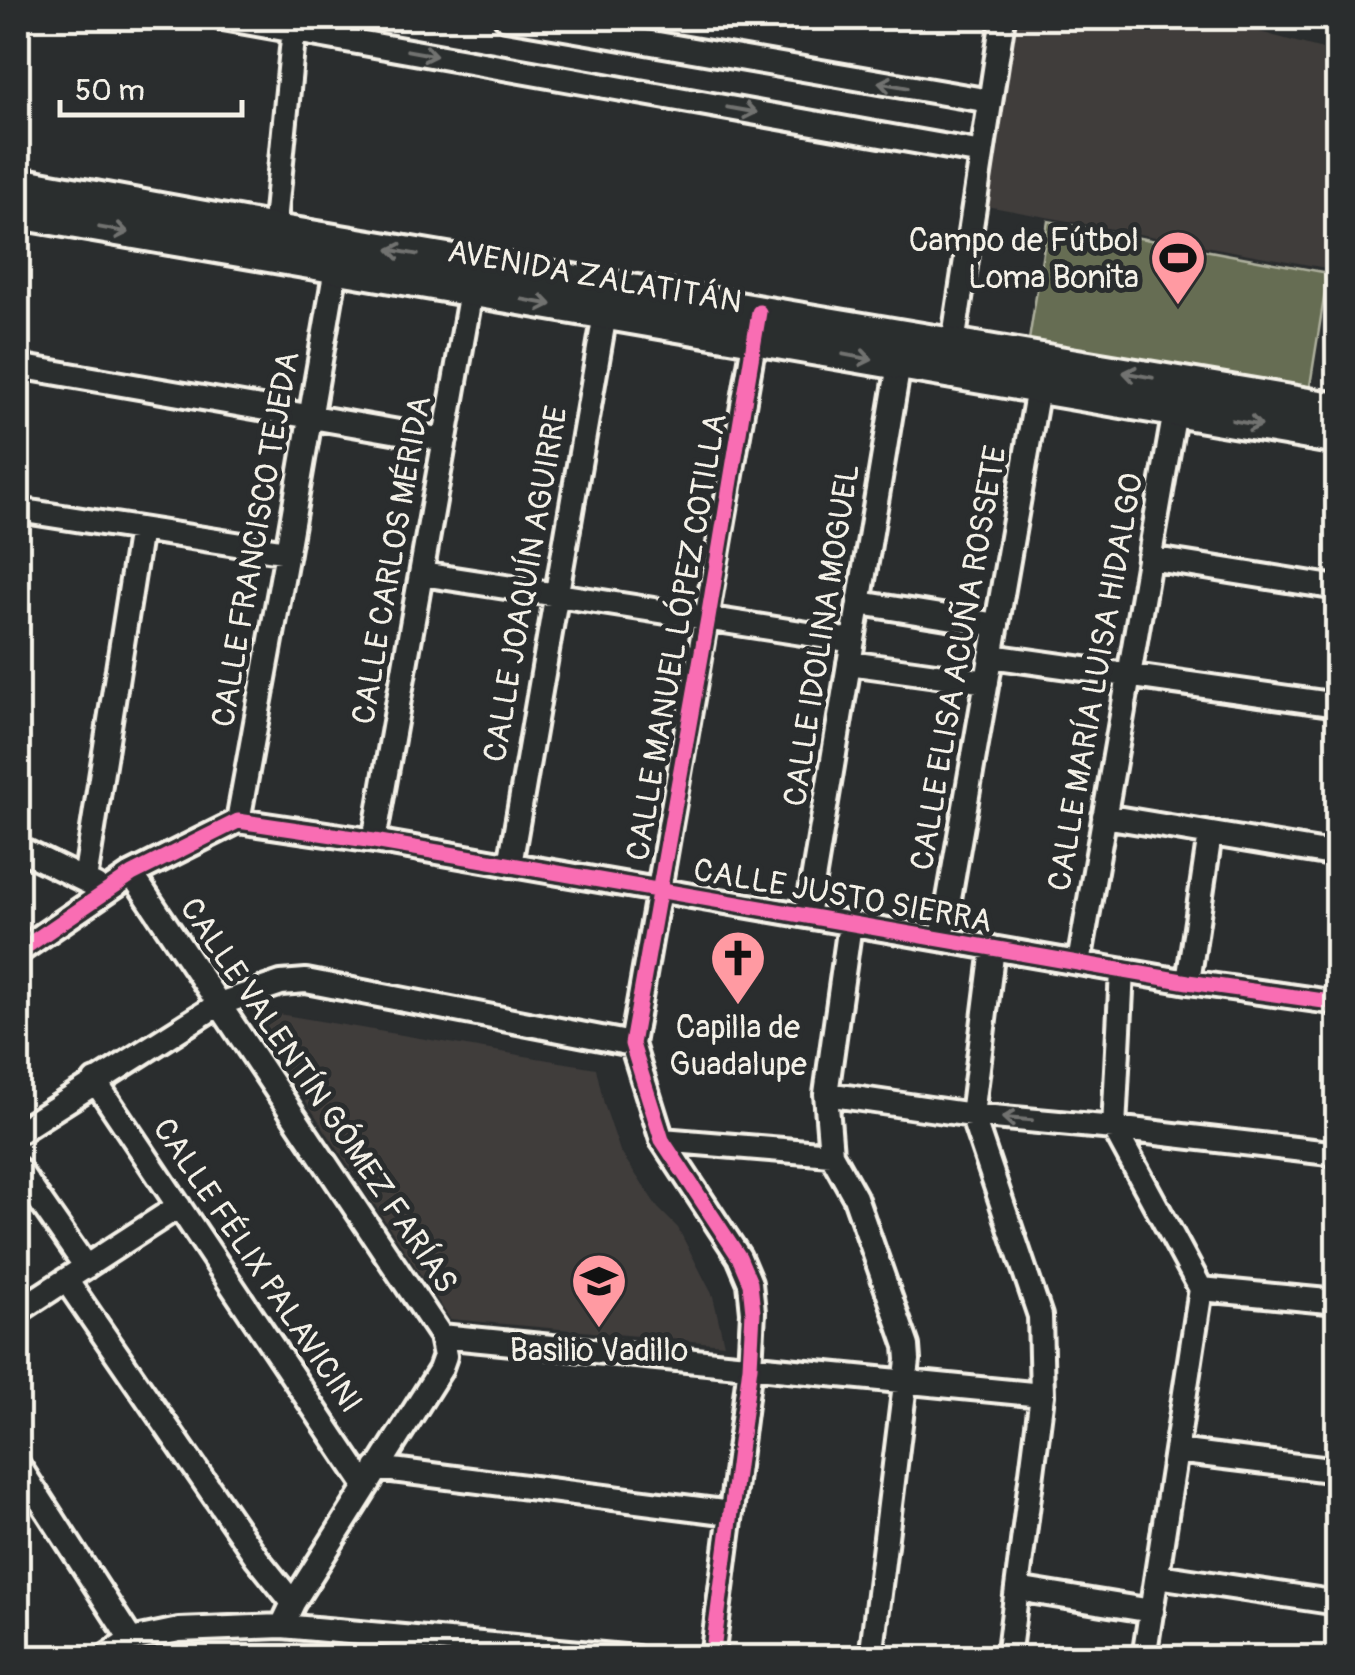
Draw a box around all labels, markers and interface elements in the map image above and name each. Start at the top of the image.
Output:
one-way arrow [406,44,438,63]
scale bar [60,55,242,117]
text: 50 m [75,72,145,109]
one-way arrow [878,75,910,93]
one-way arrow [726,101,758,120]
one-way arrow [97,221,129,240]
place label: Campo de Fútbol Loma Bonita [909,221,1139,298]
sports icon: Campo de Fútbol Loma Bonita [1148,228,1208,307]
street label: AVENIDA ZALATITÁN [445,231,745,323]
one-way arrow [387,242,420,261]
one-way arrow [521,293,553,312]
street label: CALLE FRANCISCO TEJEDA [203,348,309,730]
one-way arrow [841,348,874,367]
one-way arrow [1122,365,1155,384]
street label: CALLE CARLOS MÉRIDA [343,393,441,727]
street label: CALLE JOAQUÍN AGUIRRE [474,403,577,765]
street label: CALLE MANUEL LÓPEZ COTILLA [616,410,736,864]
one-way arrow [1230,414,1263,433]
street label: CALLE ELISA ACUÑA ROSSETE [901,443,1016,874]
street label: CALLE IDOLINA MOGUEL [775,461,869,809]
street label: CALLE MARÍA LUISA HIDALGO [1039,470,1152,894]
street label: CALLE JUSTO SIERRA [690,850,995,942]
street label: CALLE VALENTÍN GÓMEZ FARÍAS [171,889,467,1301]
church icon: Capilla de Guadalupe [708,928,768,1007]
place label: Capilla de Guadalupe [669,1008,807,1085]
one-way arrow [1001,1110,1033,1129]
street label: CALLE FÉLIX PALAVICINI [144,1111,371,1420]
school or university icon: Basilio Vadillo [569,1251,629,1330]
place label: Basilio Vadillo [510,1331,688,1371]

